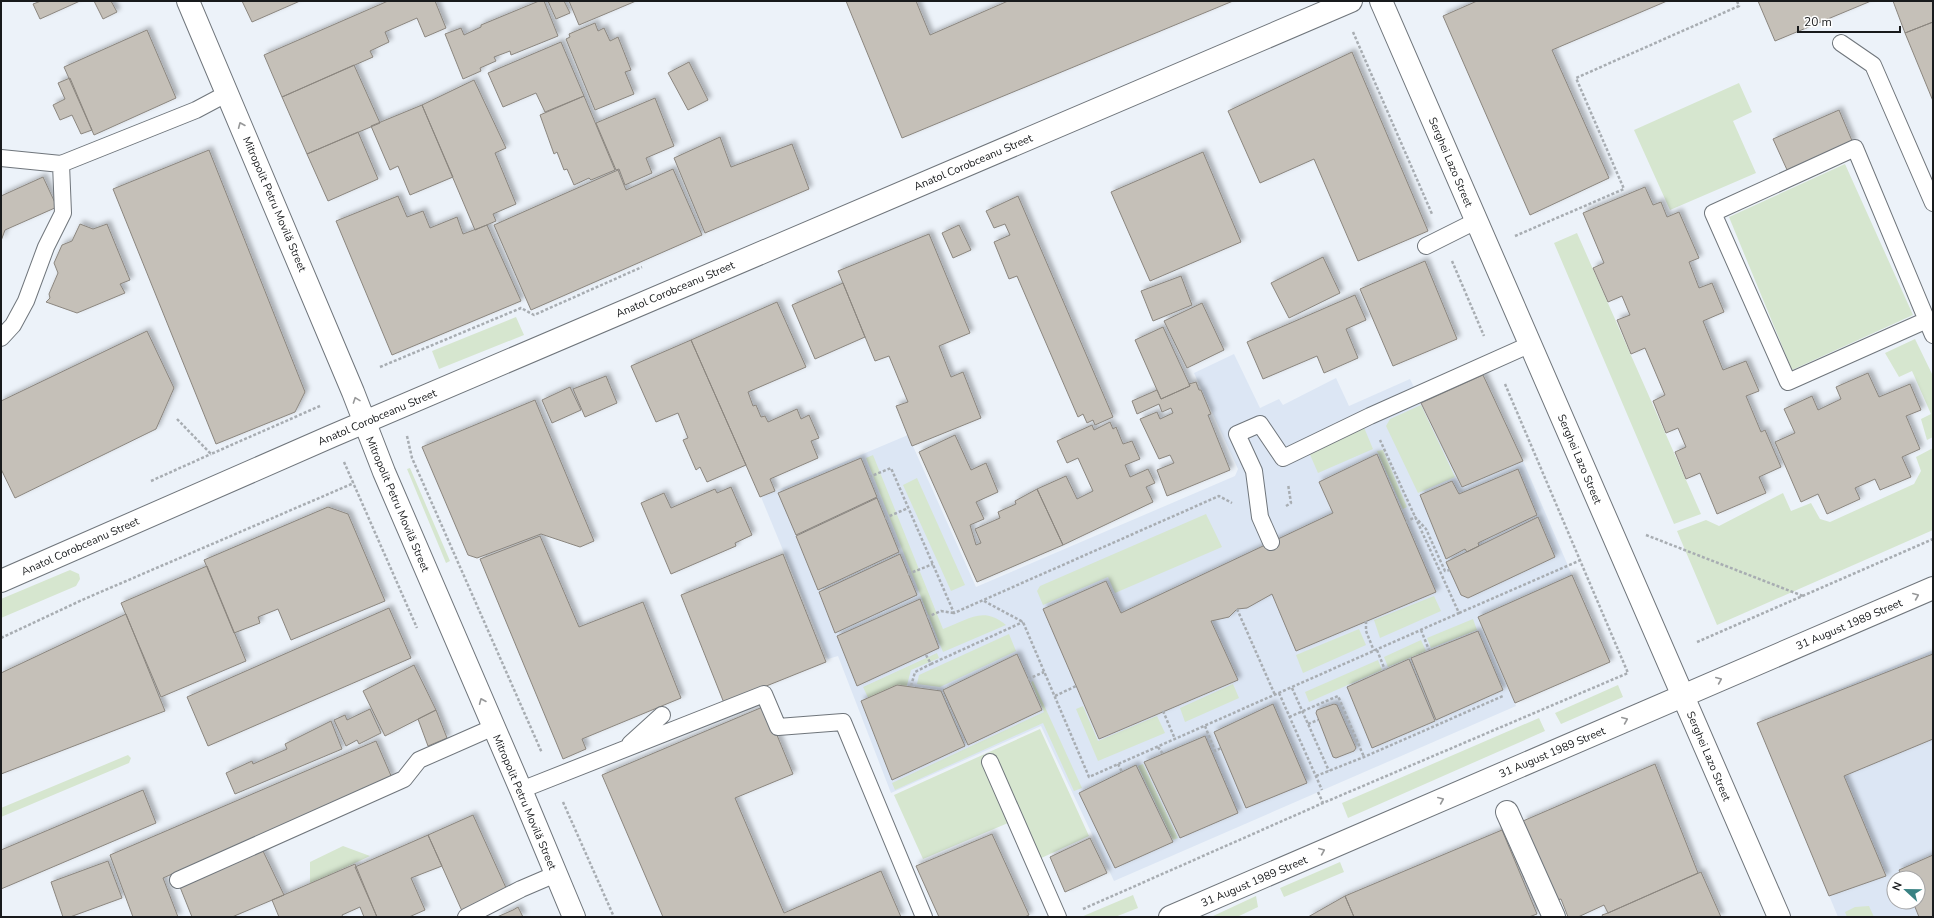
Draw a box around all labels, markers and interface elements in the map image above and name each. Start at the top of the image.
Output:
scale bar [1798,8,1900,34]
text: 20 m [1804,14,1832,30]
street label: Serghei Lazo Street [1425,115,1476,210]
one-way arrow [238,122,246,129]
street label: Anatol Corobceanu Street [912,131,1035,194]
street label: Mitropolit Petru Movilă Street [239,134,310,274]
street label: Anatol Corobceanu Street [614,258,737,321]
street label: Anatol Corobceanu Street [316,386,439,449]
one-way arrow [353,397,361,404]
street label: Serghei Lazo Street [1554,412,1605,507]
street label: Mitropolit Petru Movilă Street [362,434,433,574]
street label: Anatol Corobceanu Street [19,514,142,579]
one-way arrow [1913,592,1920,600]
street label: 31 August 1989 Street [1794,595,1905,654]
one-way arrow [1716,676,1723,684]
one-way arrow [479,697,487,704]
street label: Serghei Lazo Street [1683,709,1734,804]
one-way arrow [1621,717,1628,725]
street label: 31 August 1989 Street [1497,723,1608,782]
street label: Mitropolit Petru Movilă Street [489,732,560,872]
one-way arrow [1437,797,1445,805]
one-way arrow [1318,848,1325,856]
street label: 31 August 1989 Street [1199,852,1310,911]
north arrow [1886,870,1926,910]
text: N [1889,880,1906,893]

